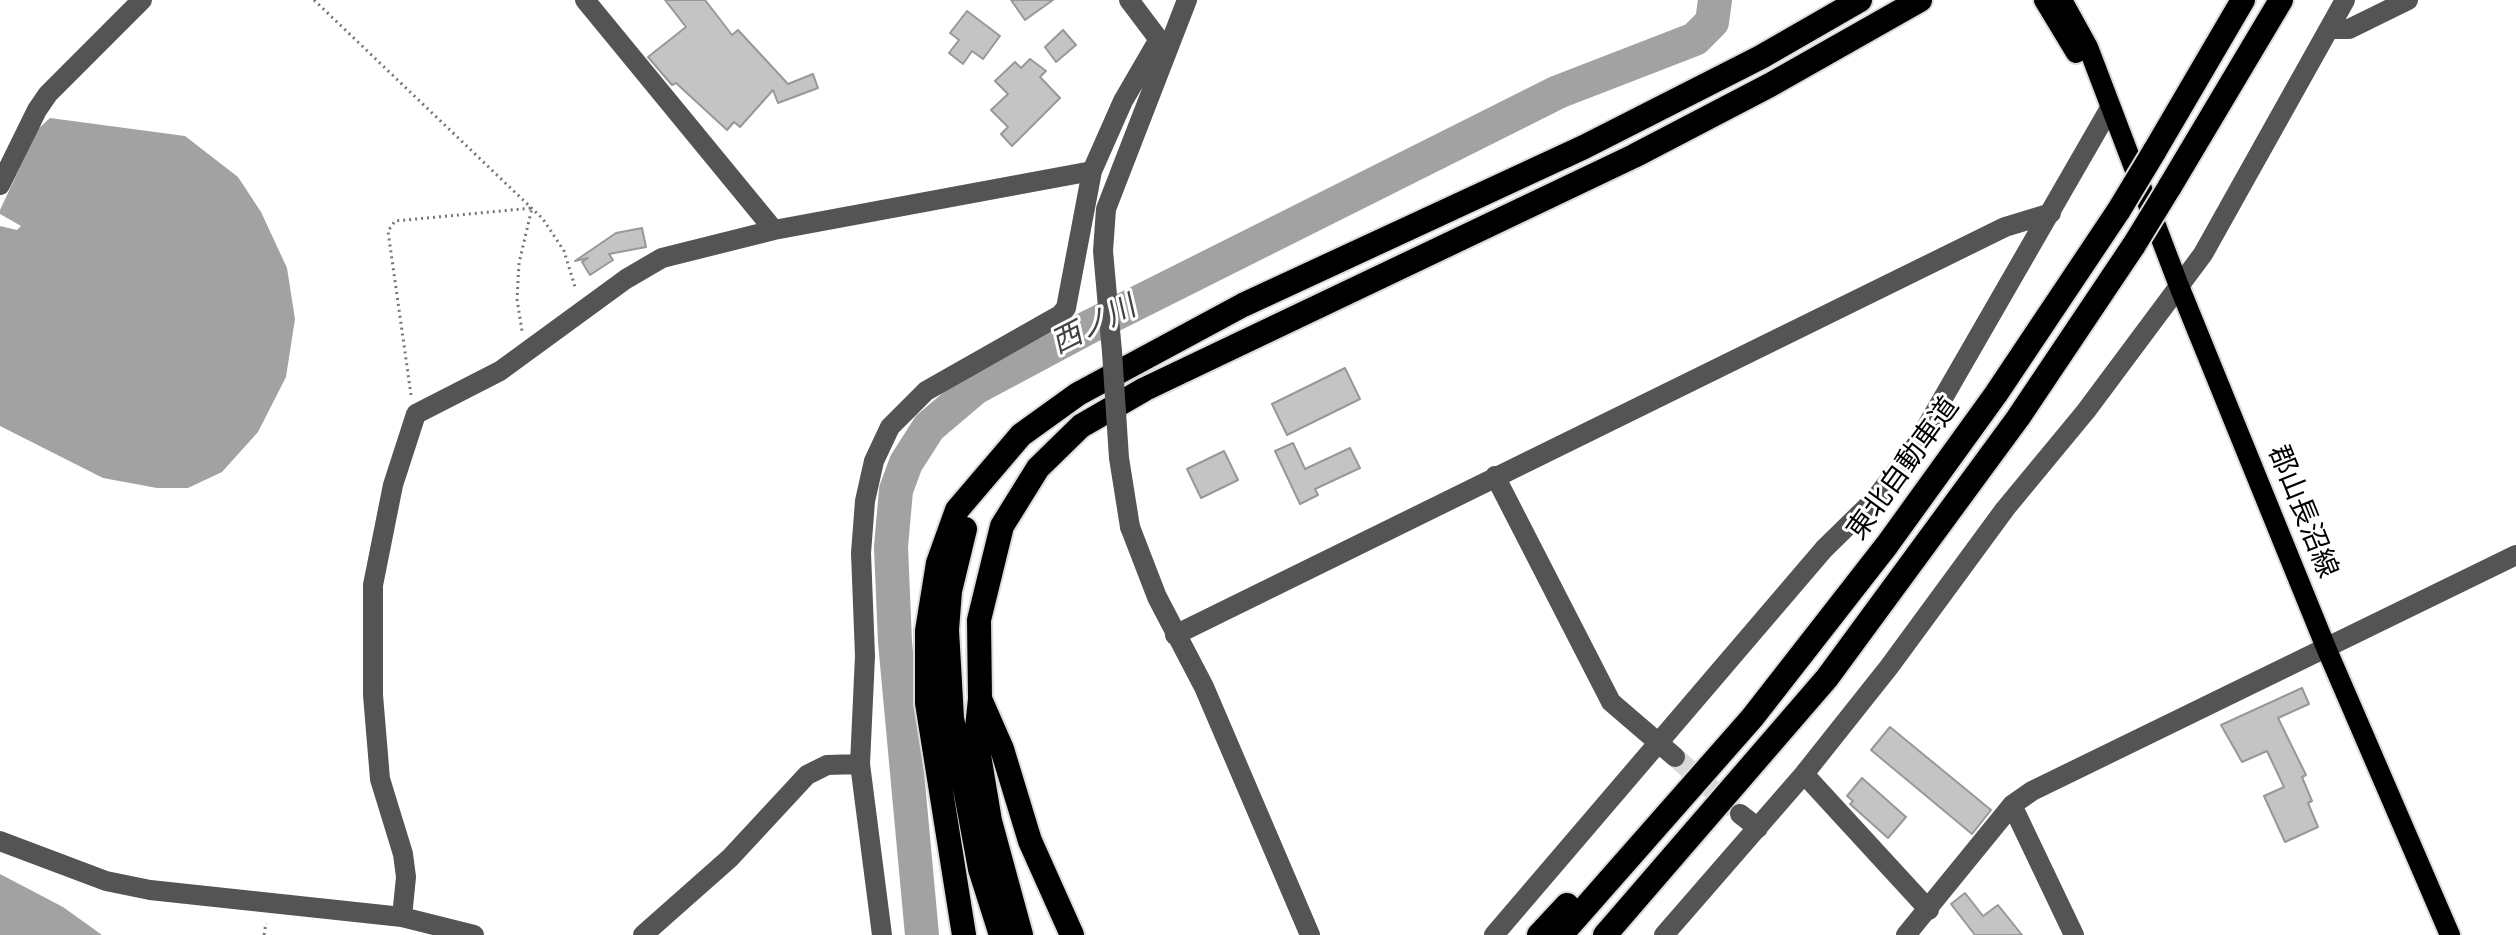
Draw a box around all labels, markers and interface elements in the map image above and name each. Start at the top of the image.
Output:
water label: 西ノ川 [1046,290,1142,362]
street label: 東北自動車道 [1841,391,1967,547]
street label: 郡山長沼線 [2260,441,2344,583]

